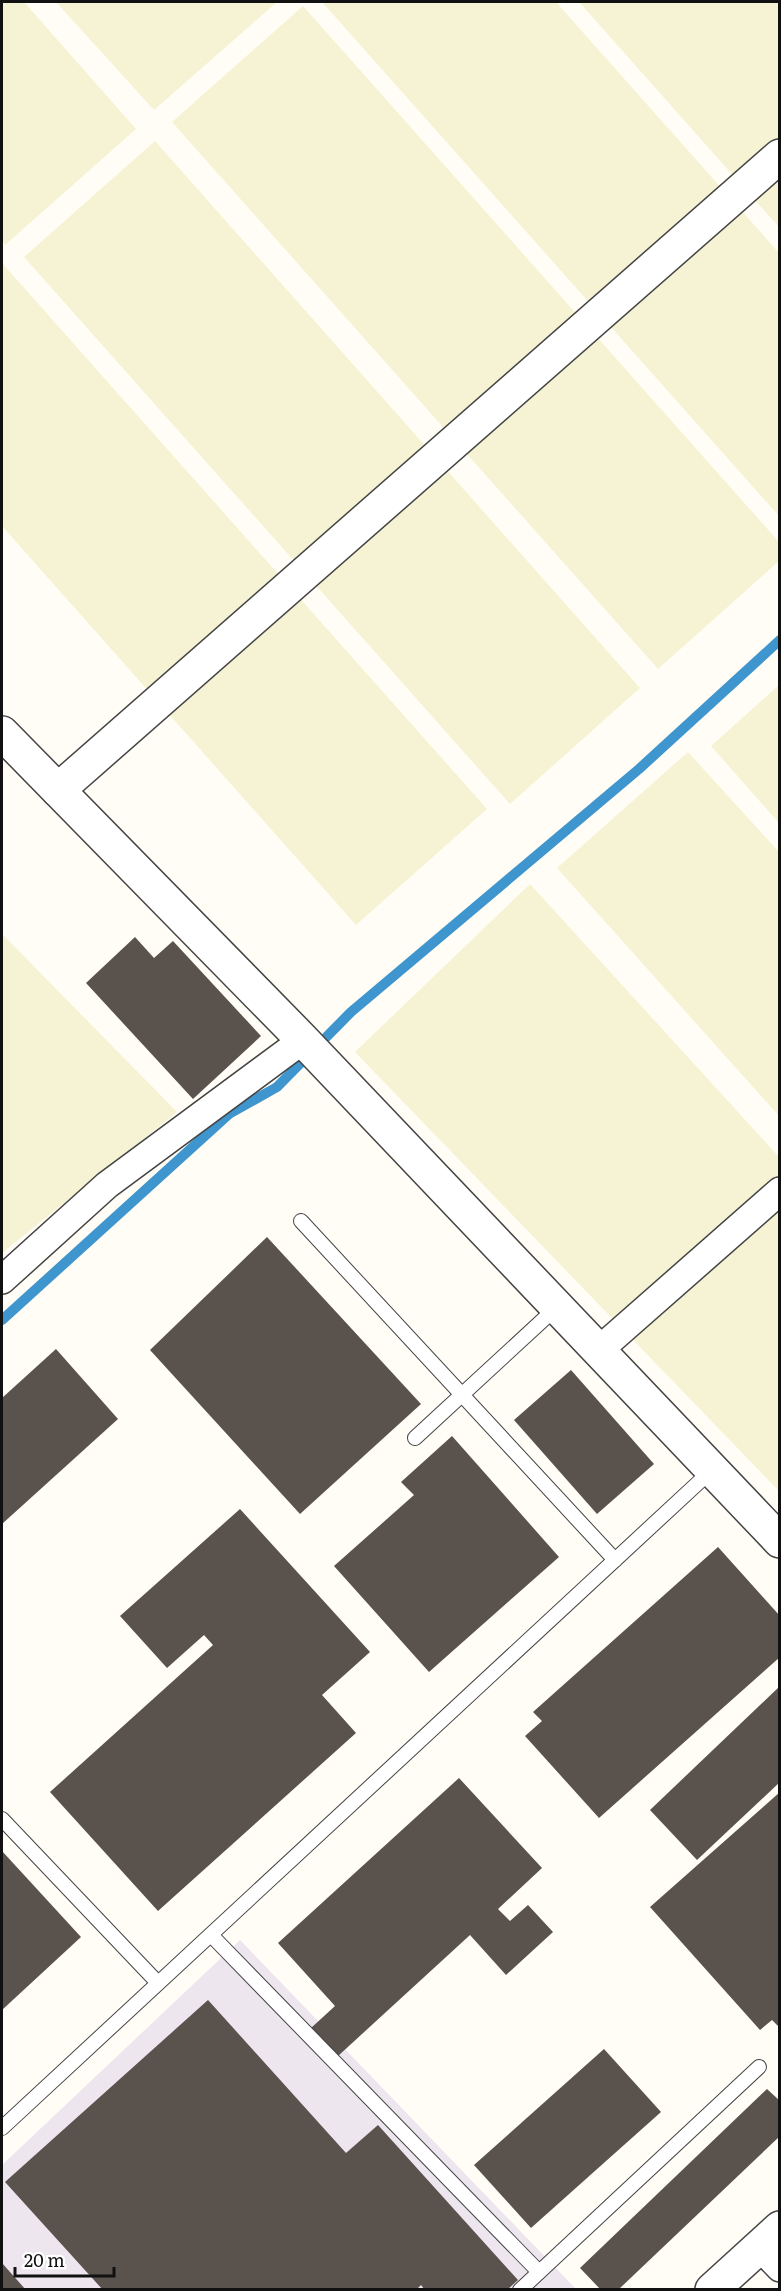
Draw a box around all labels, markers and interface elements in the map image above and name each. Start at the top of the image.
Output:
scale bar [15,2240,114,2278]
text: 20 m [24,2246,65,2273]

